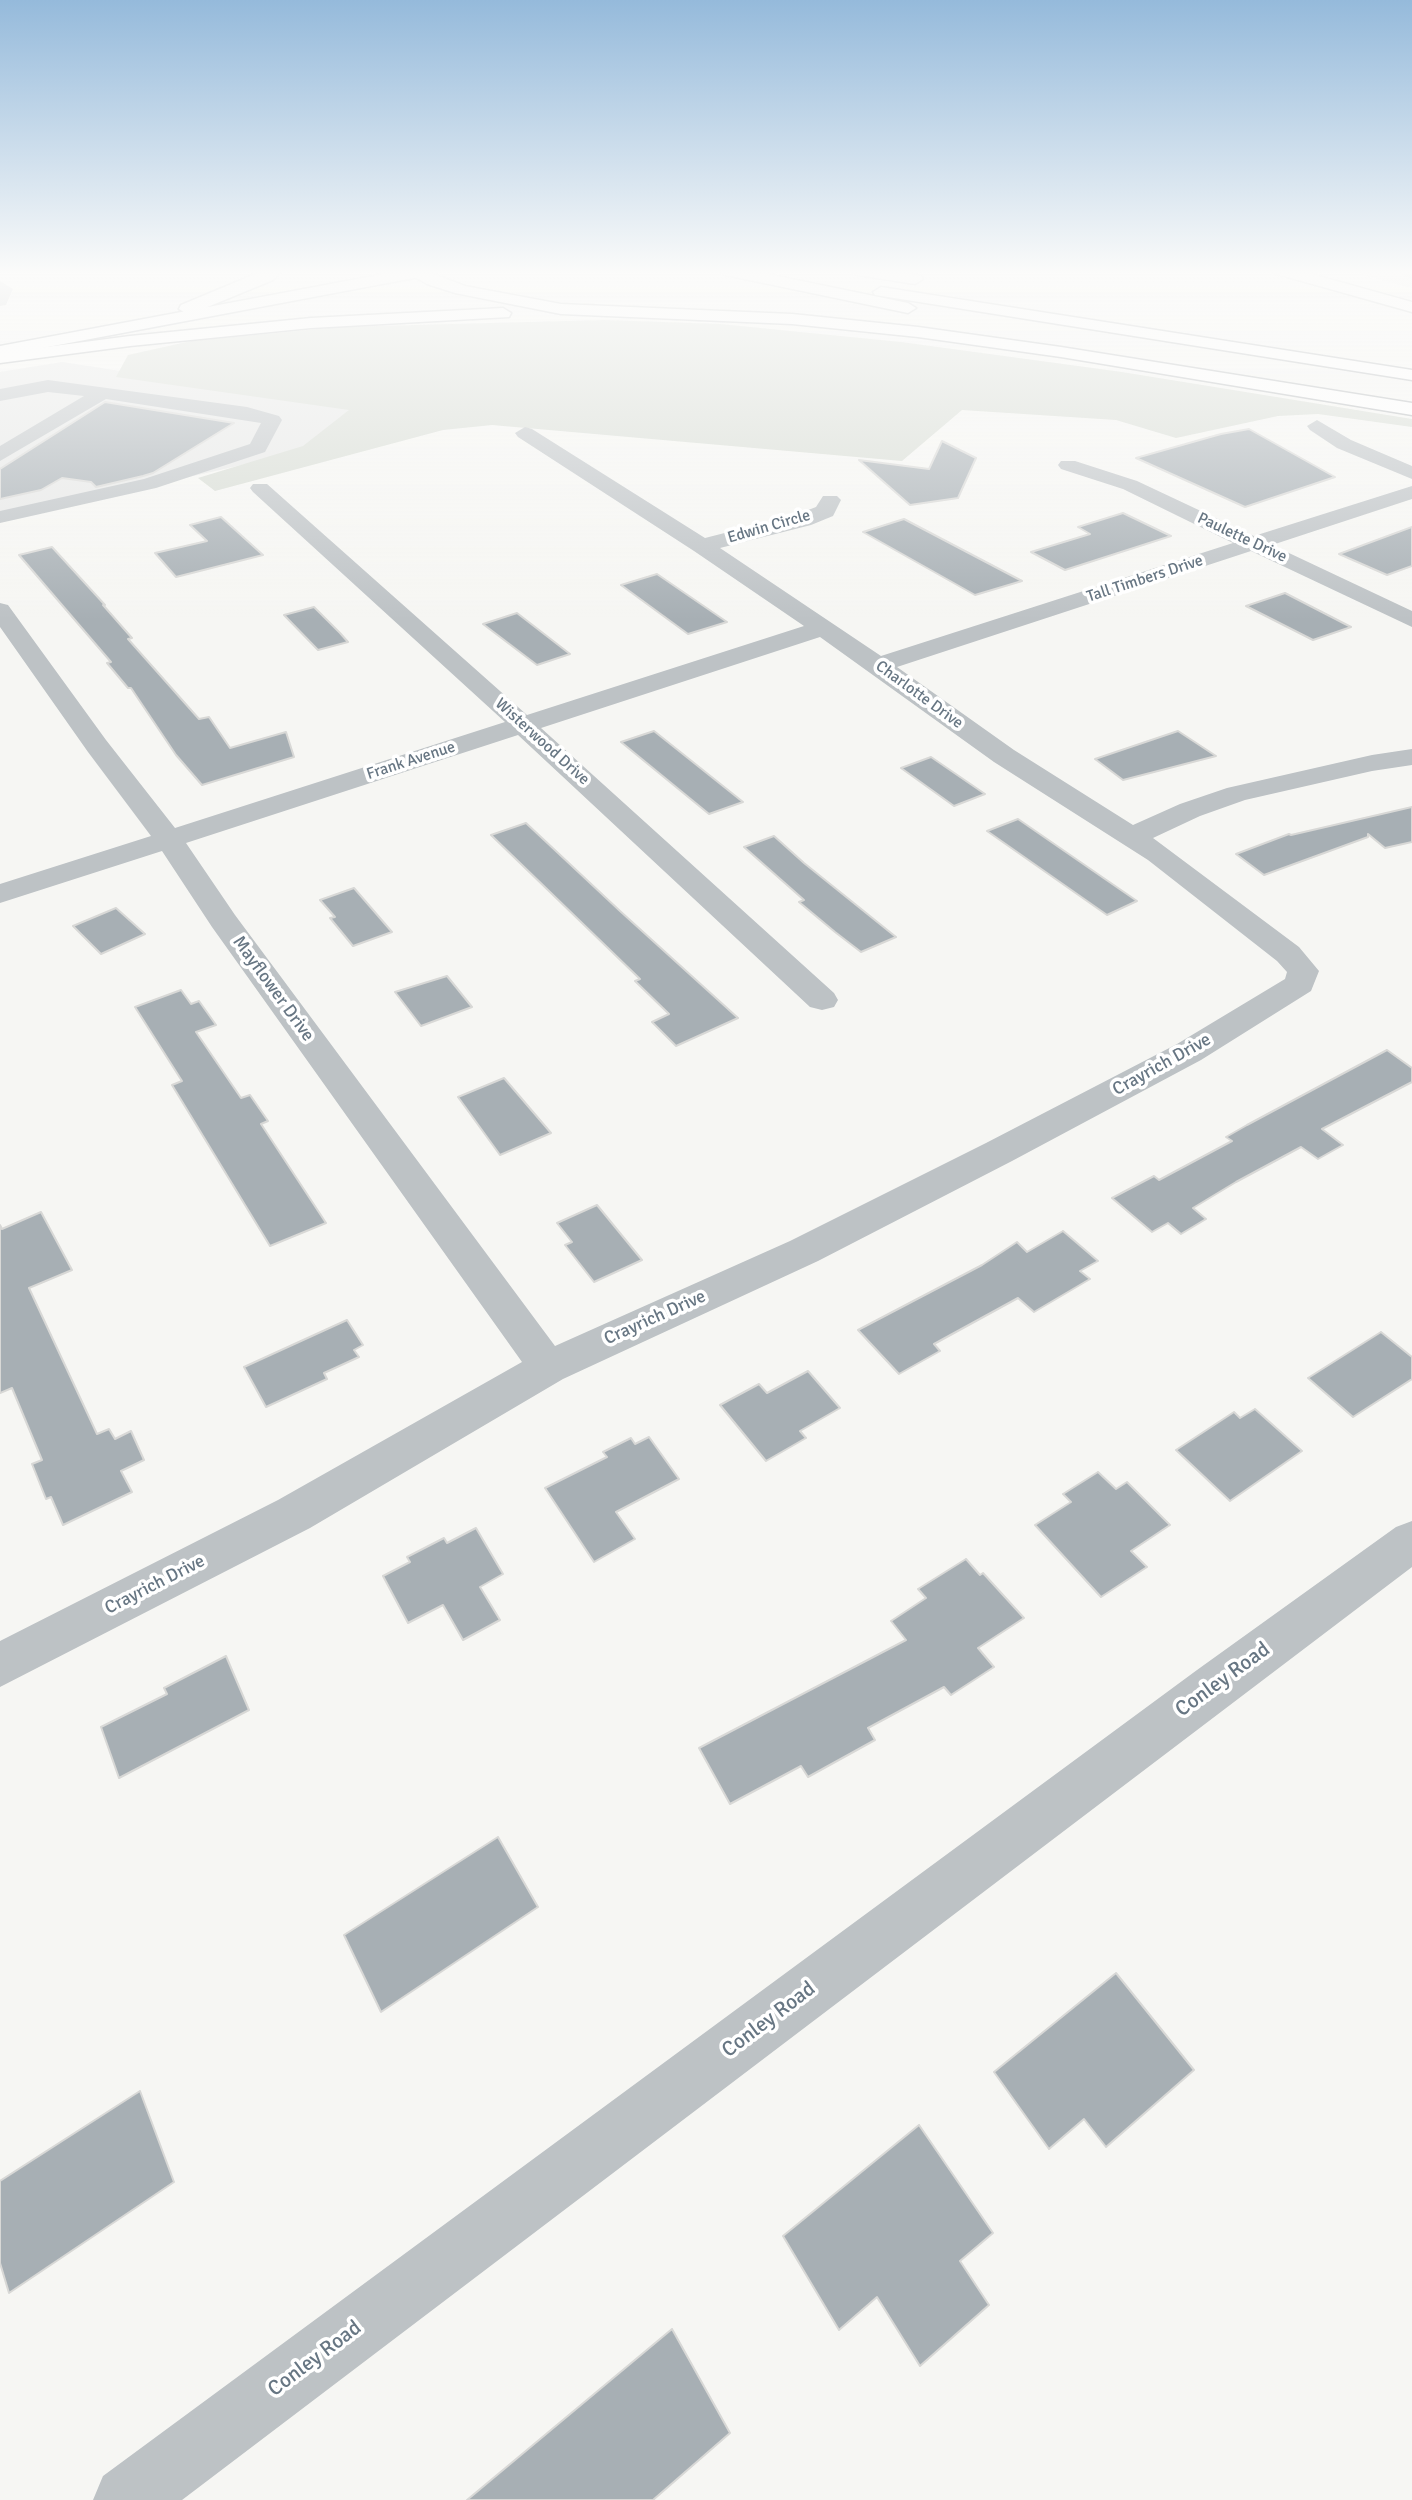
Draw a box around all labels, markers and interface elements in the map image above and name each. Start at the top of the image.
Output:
street label: Edwin Circle [725,506,813,548]
street label: Paulette Drive [1194,509,1290,567]
street label: Tall Timbers Drive [1084,551,1206,607]
street label: Charlotte Drive [872,657,966,733]
street label: Wisterwood Drive [491,695,593,789]
street label: Frank Avenue [364,738,458,784]
street label: Mayflower Drive [228,932,318,1046]
street label: Crayrich Drive [1109,1029,1215,1101]
street label: Crayrich Drive [601,1286,709,1350]
street label: Crayrich Drive [102,1551,208,1619]
street label: Conley Road [1171,1637,1275,1723]
street label: Conley Road [717,1977,821,2063]
street label: Conley Road [263,2316,367,2402]

